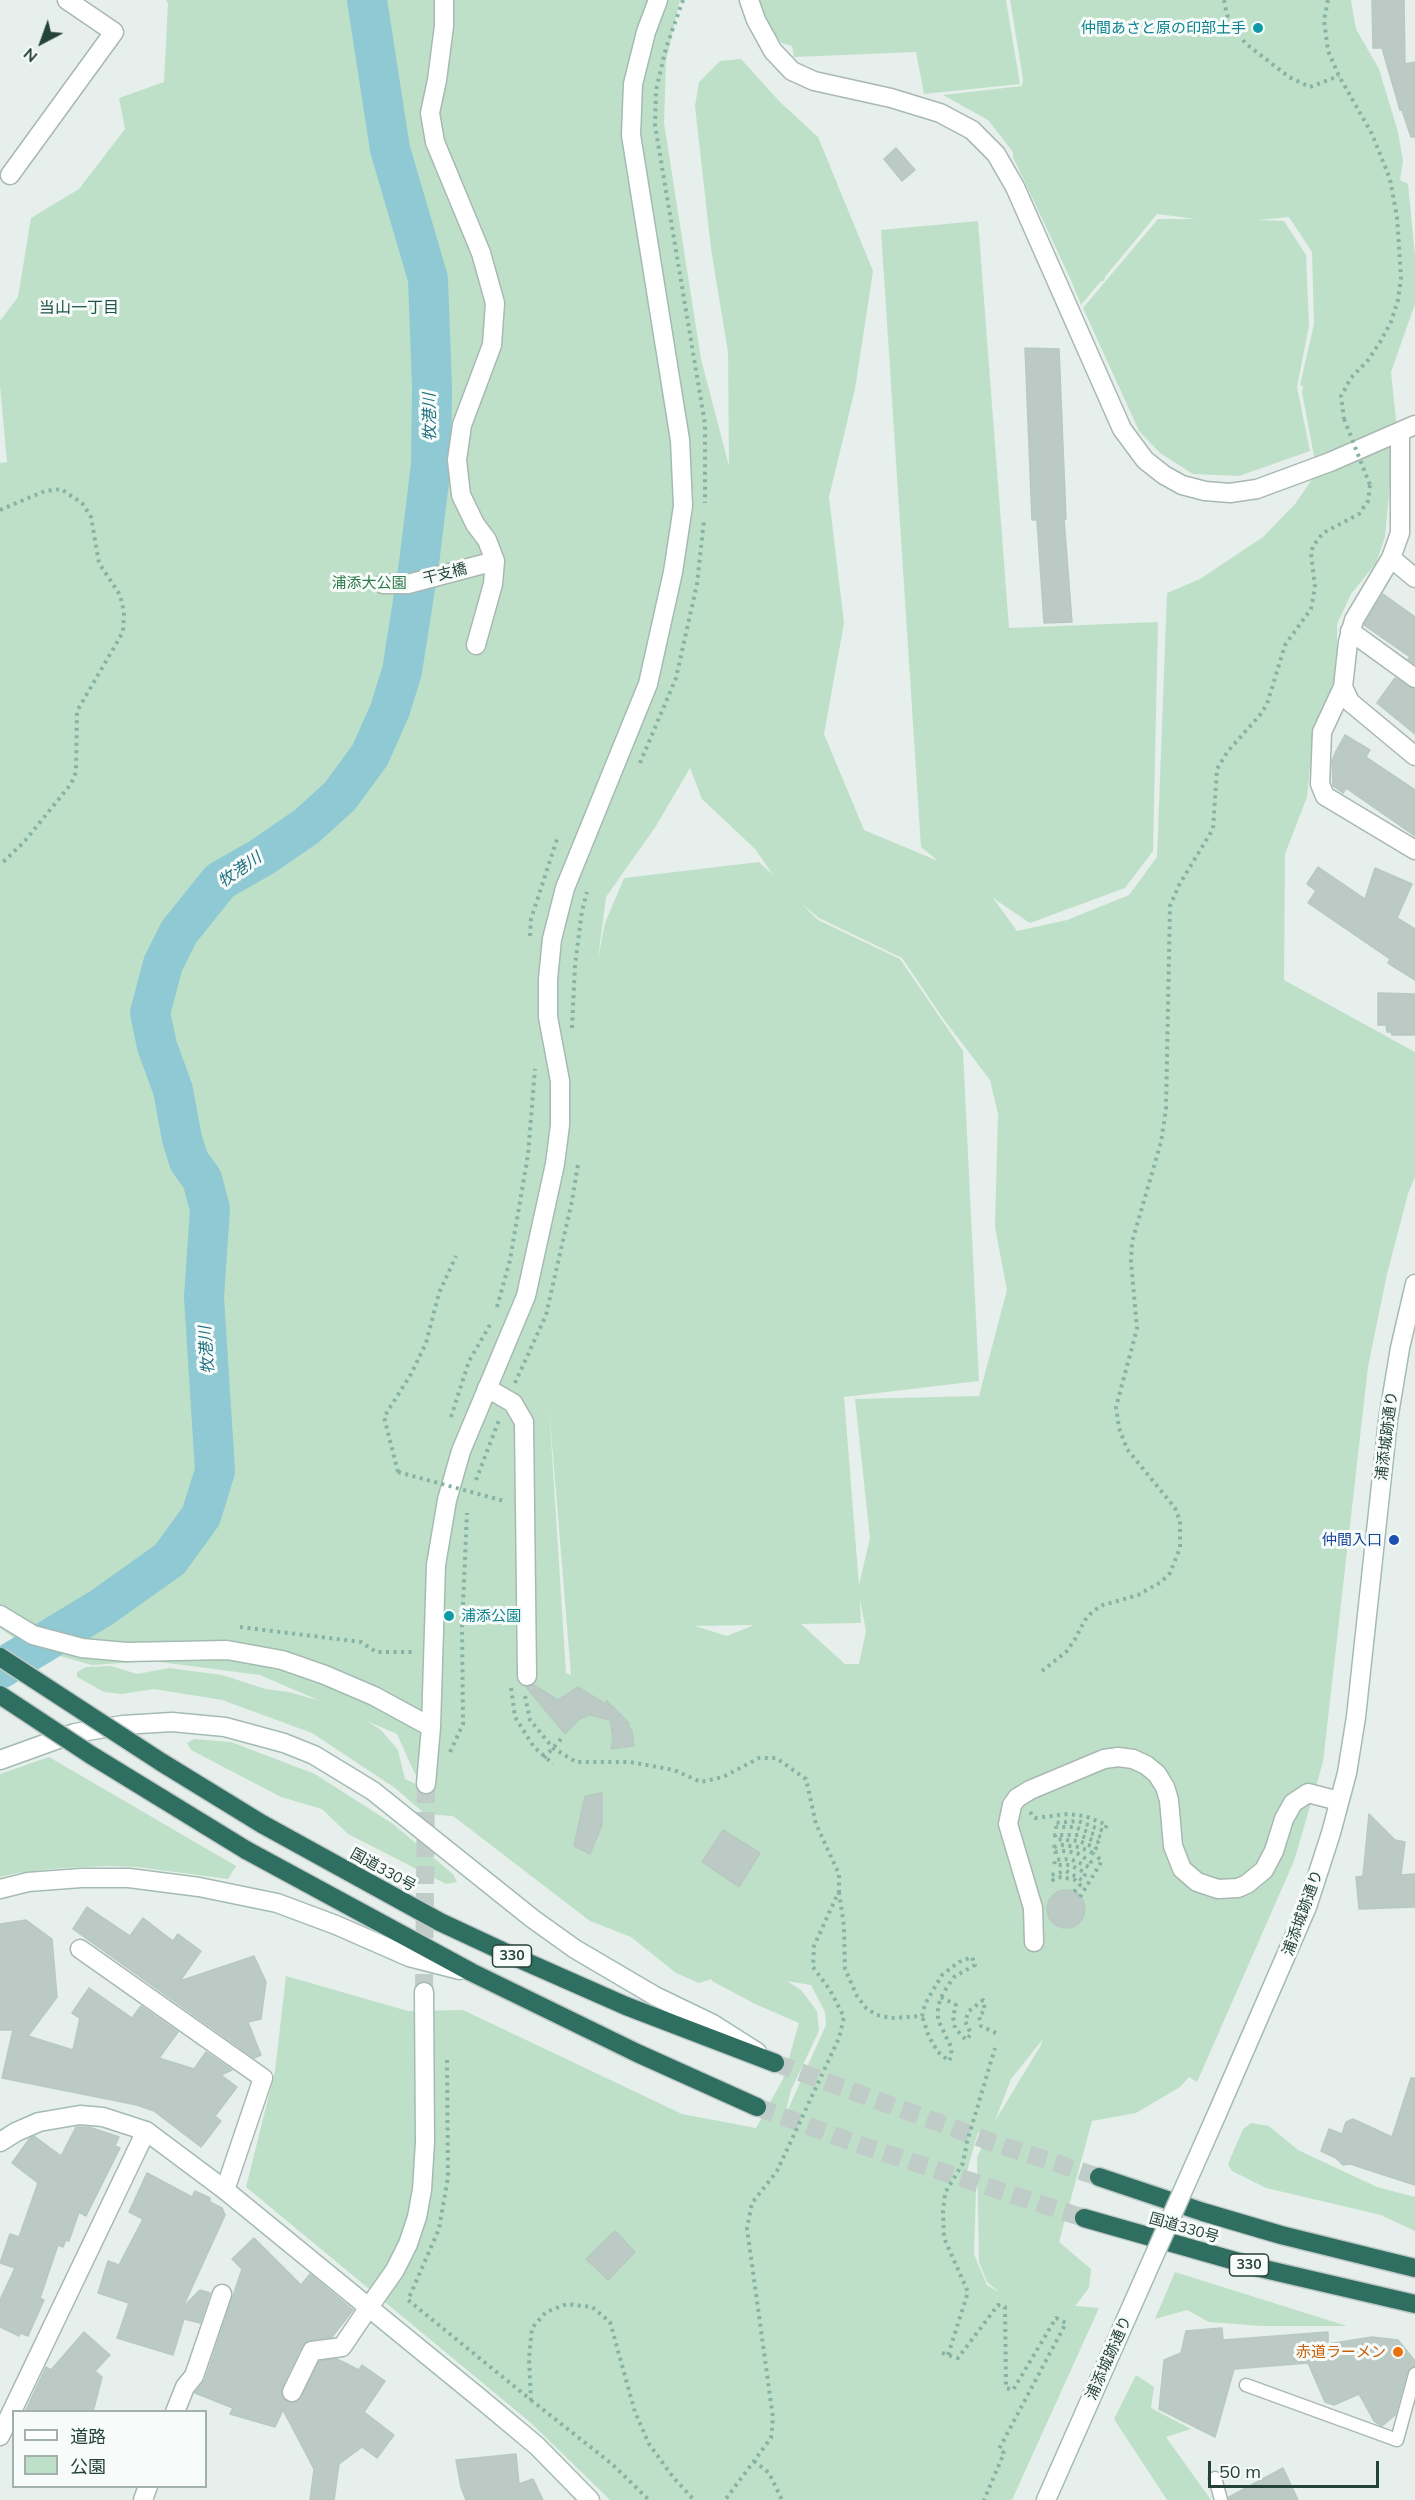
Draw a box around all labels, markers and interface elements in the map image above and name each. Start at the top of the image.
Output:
north arrow [12,12,72,72]
place label: 仲間あさと原の印部土手 [1081,19,1246,37]
marker: 仲間あさと原の印部土手 [1251,21,1265,35]
text: N [19,44,41,67]
district label: 当山一丁目 [39,298,119,318]
water label: 牧港川 [420,393,440,441]
street label: 干支橋 [421,560,469,588]
park label: 浦添大公園 [332,574,406,592]
water label: 牧港川 [215,848,265,892]
water label: 牧港川 [196,1325,218,1375]
street label: 浦添城跡通り [1373,1390,1401,1482]
place label: 仲間入口 [1322,1531,1382,1549]
marker: 仲間入口 [1387,1533,1401,1547]
place label: 浦添公園 [461,1607,521,1625]
marker: 浦添公園 [442,1609,456,1623]
street label: 国道330号 [347,1845,419,1895]
street label: 浦添城跡通り [1279,1868,1327,1958]
road number: 330 [492,1945,532,1967]
street label: 国道330号 [1147,2209,1221,2247]
road number: 330 [1230,2254,1268,2276]
street label: 浦添城跡通り [1082,2313,1136,2403]
place label: 赤道ラーメン [1296,2343,1386,2361]
marker: 赤道ラーメン [1391,2345,1405,2359]
legend [12,2410,207,2488]
text: 道路 [70,2425,106,2448]
scale bar [1211,2449,1382,2487]
text: 公園 [70,2455,106,2478]
text: 50 m [1219,2460,1261,2483]

